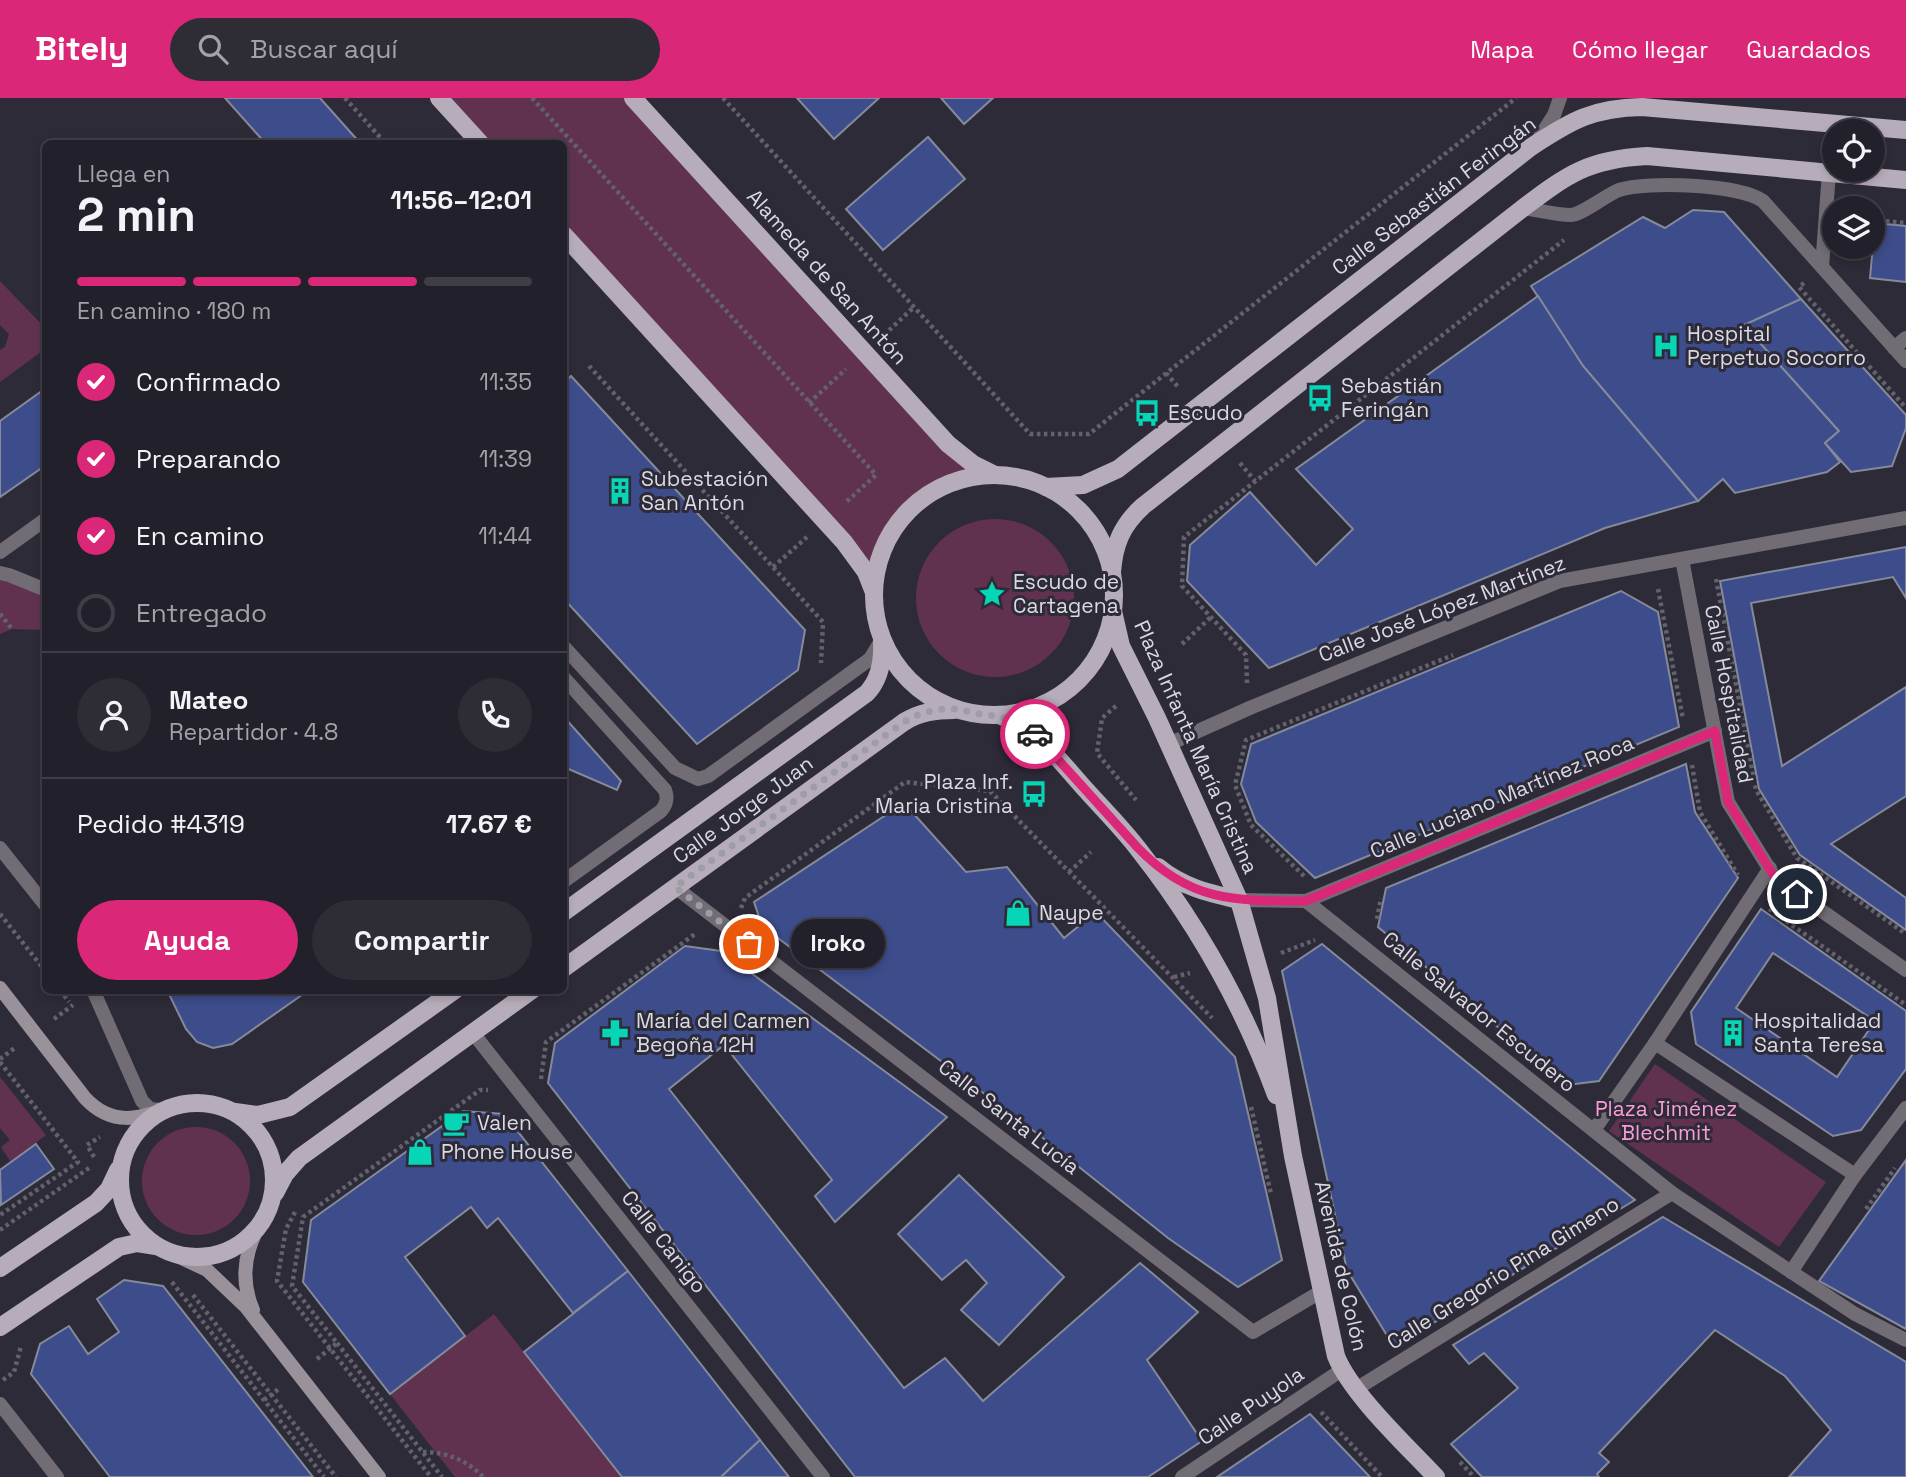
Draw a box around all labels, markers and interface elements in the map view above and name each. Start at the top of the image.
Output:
search box [170,18,660,81]
text: Bitely [35,28,128,70]
icon: search [194,30,232,68]
text: Buscar aquí [250,32,398,66]
text: Mapa [1470,34,1534,65]
text: Cómo llegar [1572,34,1708,65]
text: Guardados [1746,34,1871,65]
street label: Calle Sebastián Feringán [1326,110,1541,281]
map controls [1822,119,1885,259]
button: locate [1822,119,1885,182]
text: Llega en [77,159,170,189]
text: 11:56–12:01 [390,183,532,217]
street label: Alameda de San Antón [741,183,913,370]
text: 2 min [77,186,196,244]
button: layers [1822,196,1885,259]
text: En camino · 180 m [77,296,271,326]
place label: Hospital Perpetuo Socorro [1687,320,1866,371]
hospital icon: Hospital Perpetuo Socorro [1651,331,1681,361]
icon: check [77,363,115,401]
text: Confirmado [136,365,281,399]
text: 11:35 [479,367,532,397]
place label: Sebastián Feringán [1341,372,1442,423]
bus stop icon: Sebastián Feringán [1305,383,1335,413]
bus stop icon: Escudo [1132,398,1162,428]
place label: Escudo [1168,399,1243,426]
icon: check [77,440,115,478]
text: Preparando [136,442,281,476]
text: 11:39 [479,444,532,474]
place label: Subestación San Antón [641,465,768,516]
building icon: Subestación San Antón [605,476,635,506]
icon: check [77,517,115,555]
text: En camino [136,519,265,553]
text: 11:44 [478,521,532,551]
street label: Calle José López Martínez [1314,549,1569,668]
place label: Escudo de Cartagena [1013,568,1119,619]
place icon: Escudo de Cartagena [977,579,1007,609]
text: Entregado [136,596,267,630]
street label: Calle Hospitalidad [1699,602,1760,785]
street label: Plaza Infanta María Cristina [1128,616,1265,878]
button: person [77,678,151,752]
button: phone [458,678,532,752]
text: Mateo [169,683,248,717]
courier [1000,699,1070,769]
icon: car [1016,715,1054,753]
text: Repartidor · 4.8 [169,717,338,747]
street label: Calle Luciano Martínez Roca [1366,729,1638,864]
street label: Calle Jorge Juan [667,750,818,870]
place label: Plaza Inf. Maria Cristina [875,768,1013,819]
bus stop icon: Plaza Inf. Maria Cristina [1019,779,1049,809]
text: Pedido #4319 [77,807,245,841]
text: 17.67 € [446,807,532,841]
pin [1767,864,1827,924]
icon: home [1778,875,1816,913]
shop icon: Naype [1003,898,1033,928]
place label: Naype [1039,899,1104,926]
button: Ayuda [77,900,298,980]
button: Compartir [312,900,532,980]
pin [719,914,779,974]
callout: Iroko [791,920,886,968]
icon: bag [730,925,768,963]
street label: Calle Salvador Escudero [1377,925,1582,1098]
text: Iroko [810,928,866,958]
place label: María del Carmen Begoña 12H [636,1007,810,1058]
place label: Hospitalidad Santa Teresa [1754,1007,1884,1058]
pharmacy icon: María del Carmen Begoña 12H [600,1018,630,1048]
building icon: Hospitalidad Santa Teresa [1718,1018,1748,1048]
street label: Calle Santa Lucía [933,1053,1085,1180]
park label: Plaza Jiménez Blechmit [1595,1095,1737,1146]
cafe icon: Valen [441,1108,471,1138]
place label: Valen [477,1109,532,1136]
shop icon: Phone House [405,1137,435,1167]
place label: Phone House [441,1138,573,1165]
street label: Avenida de Colón [1309,1178,1374,1354]
street label: Calle Canigo [616,1185,713,1299]
street label: Calle Gregorio Pina Gimeno [1382,1190,1624,1355]
street label: Calle Puyola [1193,1360,1309,1451]

